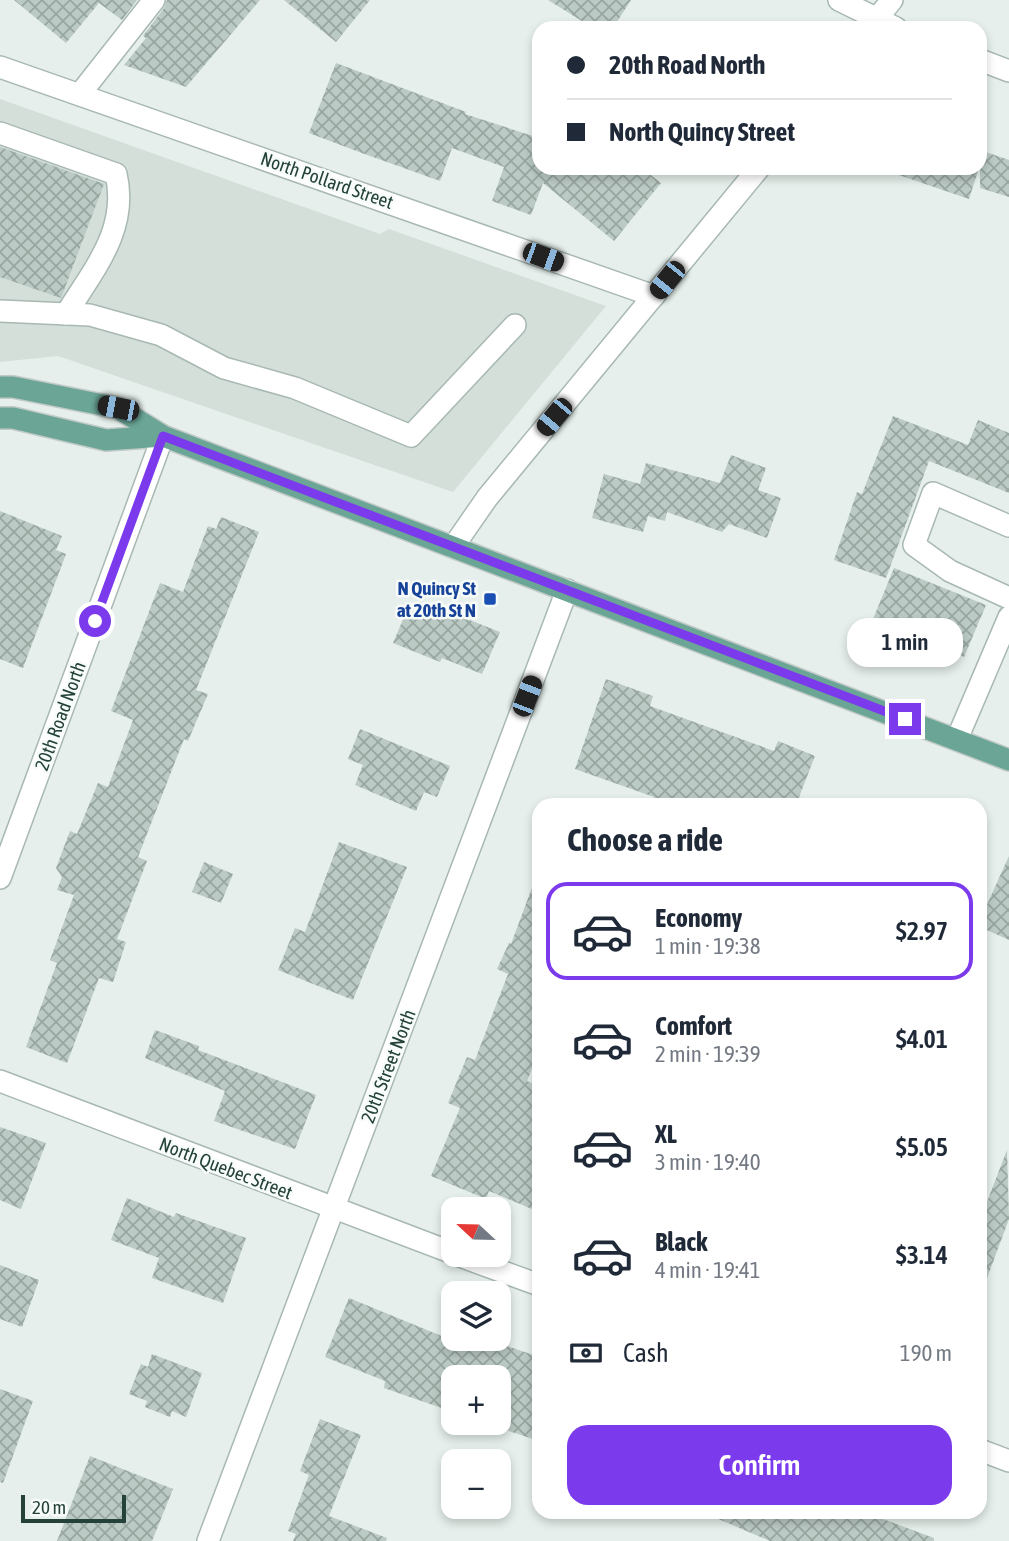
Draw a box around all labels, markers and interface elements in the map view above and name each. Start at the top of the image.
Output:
text: 20th Road North [609,50,765,80]
text: North Quincy Street [609,117,795,147]
street label: North Pollard Street [258,147,396,213]
car [520,240,567,274]
car [646,257,689,303]
car [96,394,141,422]
car [533,394,576,440]
place label: N Quincy St at 20th St N [397,577,477,621]
marker: N Quincy St at 20th St N [482,591,498,607]
route start [79,605,111,637]
callout: 1 min [847,618,963,666]
text: 1 min [882,629,928,655]
street label: 20th Road North [30,659,90,773]
car [510,673,545,719]
route end [889,703,921,735]
text: Choose a ride [567,821,723,858]
icon: car [571,900,634,963]
text: Economy [655,903,742,933]
text: $2.97 [896,916,948,946]
text: 1 min · 19:38 [655,933,761,959]
street label: 20th Street North [356,1006,420,1126]
icon: car [571,1008,634,1071]
text: Comfort [655,1011,732,1041]
text: $4.01 [896,1024,948,1054]
text: 2 min · 19:39 [655,1041,761,1067]
icon: car [571,1116,634,1179]
text: XL [655,1119,677,1149]
text: $5.05 [896,1132,948,1162]
street label: North Quebec Street [156,1133,296,1203]
text: 3 min · 19:40 [655,1149,761,1175]
north arrow [441,1197,511,1267]
map controls [441,1197,511,1519]
icon: car [571,1224,634,1287]
text: Black [655,1227,707,1257]
text: $3.14 [896,1240,948,1270]
text: 4 min · 19:41 [655,1257,761,1283]
button: layers [441,1281,511,1351]
icon: cash [567,1334,605,1372]
text: Cash [623,1338,669,1368]
text: 190 m [900,1340,952,1366]
button: + [441,1365,511,1435]
button: Confirm [567,1425,952,1505]
button: − [441,1449,511,1519]
scale bar [21,1492,126,1524]
text: 20 m [32,1496,66,1518]

